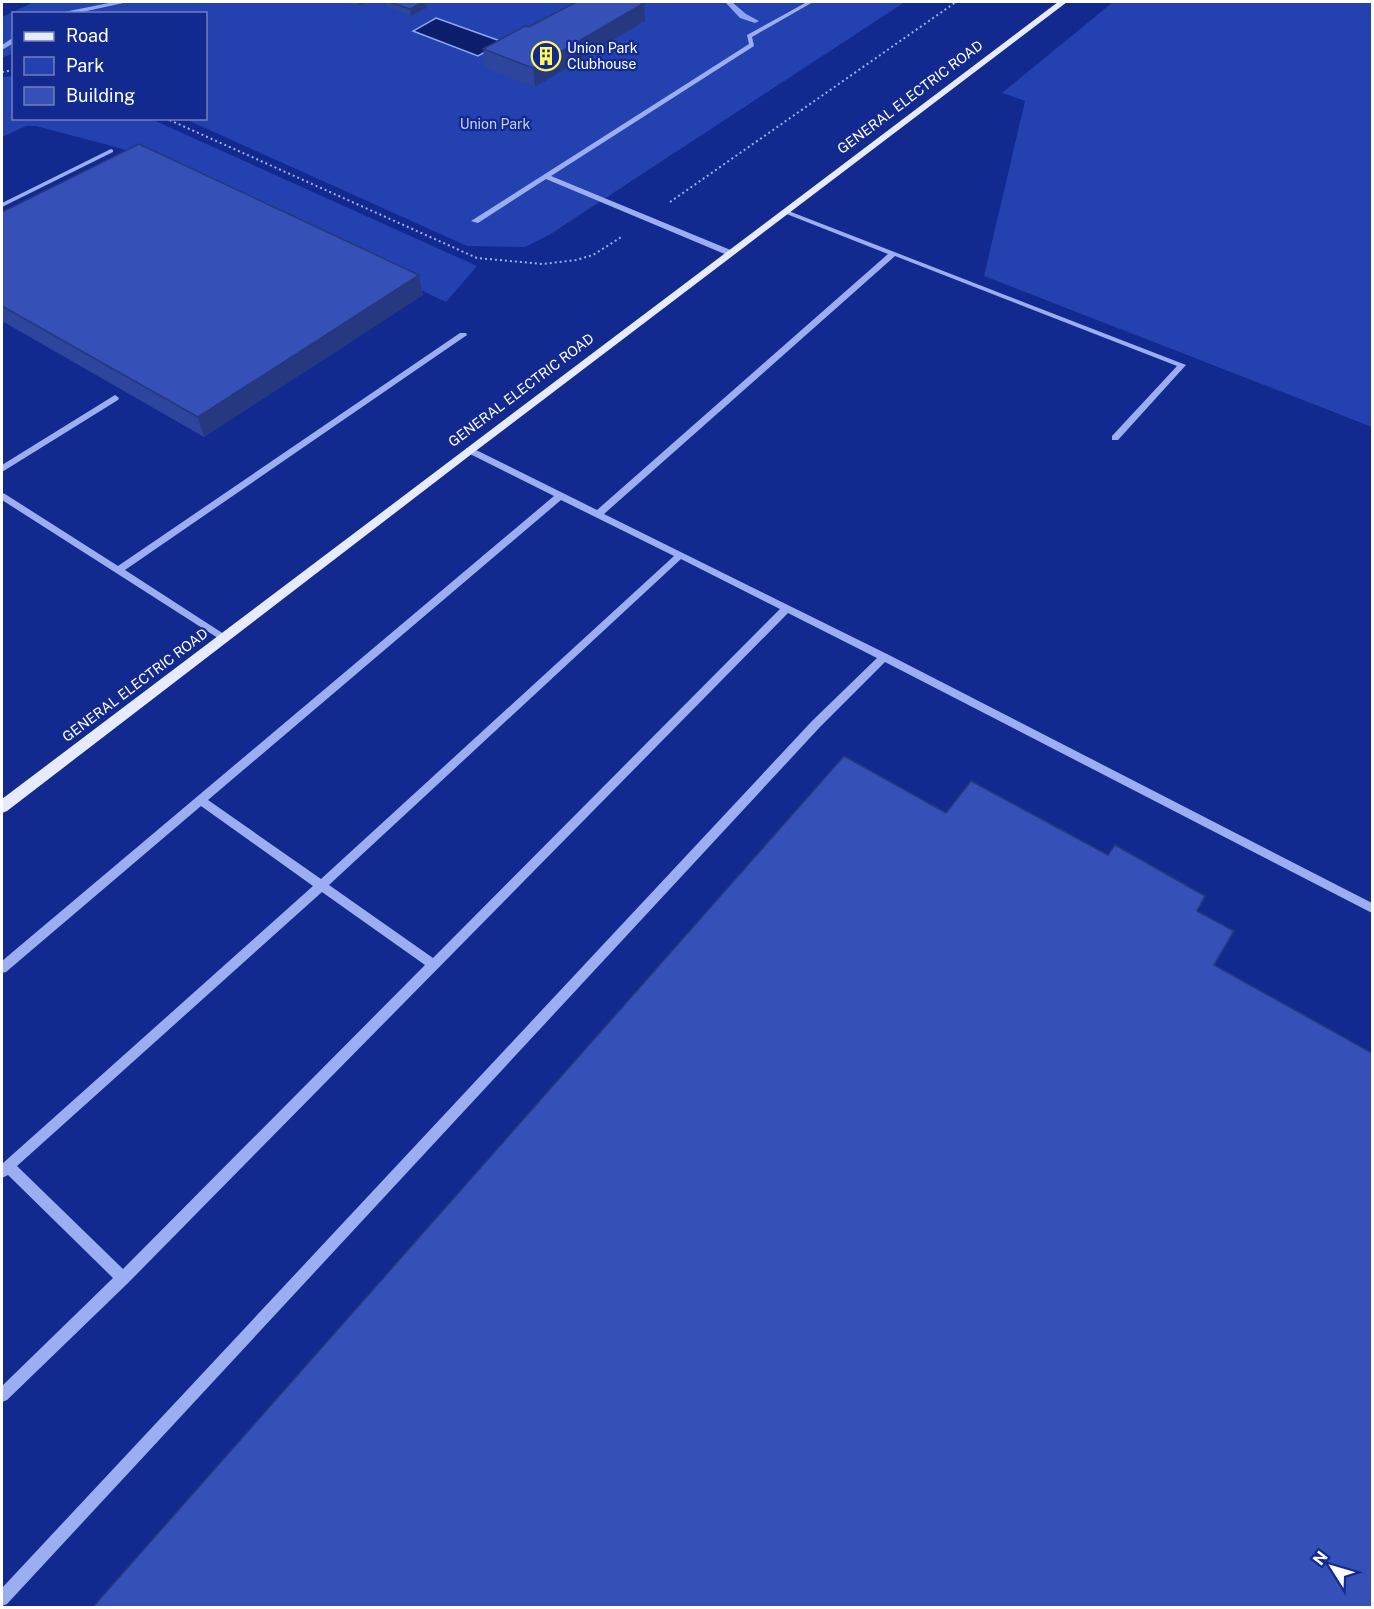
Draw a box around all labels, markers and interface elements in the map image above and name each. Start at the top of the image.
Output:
legend [12,12,207,120]
text: Road [66,25,109,46]
street label: GENERAL ELECTRIC ROAD [834,37,986,157]
building icon: Union Park Clubhouse [530,40,562,72]
place label: Union Park Clubhouse [567,40,638,72]
text: Park [66,55,104,76]
text: Building [66,85,135,106]
park label: Union Park [460,116,530,132]
street label: GENERAL ELECTRIC ROAD [445,330,597,450]
street label: GENERAL ELECTRIC ROAD [59,625,211,745]
north arrow [1302,1537,1362,1597]
text: N [1309,1548,1332,1569]

